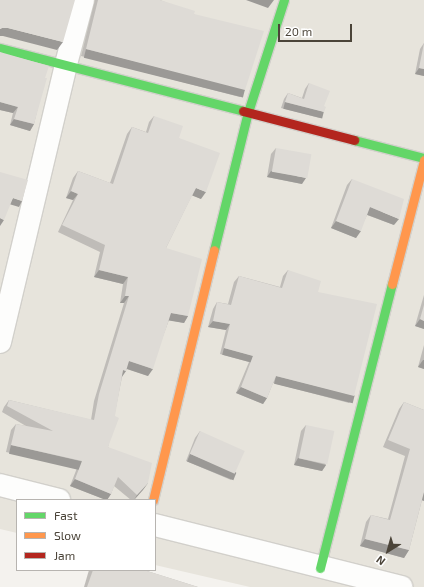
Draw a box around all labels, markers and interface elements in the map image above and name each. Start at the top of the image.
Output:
scale bar [280,16,354,42]
text: 20 m [285,24,312,38]
legend [16,499,156,571]
text: Fast [54,508,77,522]
text: Slow [54,528,81,542]
north arrow [368,531,408,571]
text: Jam [54,548,75,562]
text: N [373,553,388,569]

